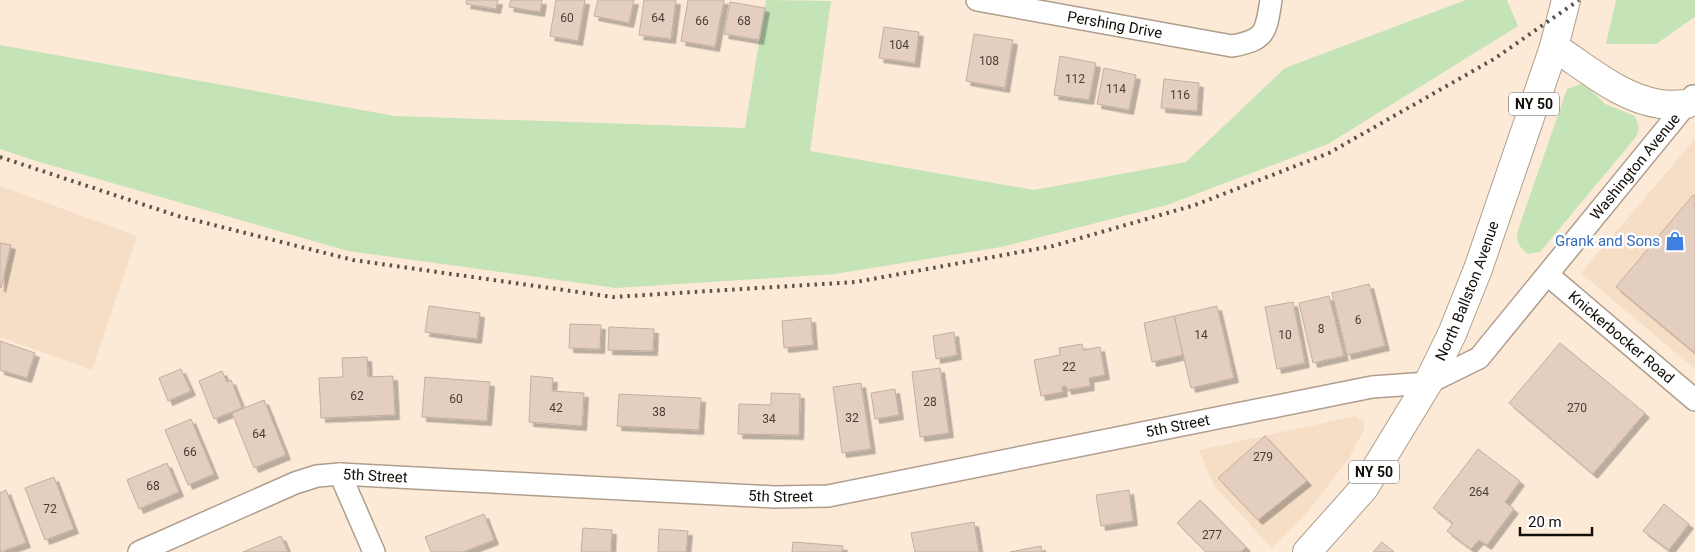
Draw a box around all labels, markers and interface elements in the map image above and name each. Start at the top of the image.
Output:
street label: Pershing Drive [1066,7,1164,42]
house number: 60 [560,11,574,25]
house number: 64 [651,11,665,25]
house number: 66 [695,14,709,28]
house number: 68 [737,14,751,28]
house number: 104 [889,38,909,52]
house number: 108 [979,54,999,68]
house number: 112 [1065,72,1085,86]
house number: 114 [1106,82,1126,96]
house number: 116 [1170,88,1190,102]
road number: NY 50 [1509,92,1559,116]
street label: Washington Avenue [1586,110,1684,224]
street label: North Ballston Avenue [1431,219,1503,364]
shop icon: Grank and Sons [1664,230,1686,252]
place label: Grank and Sons [1555,232,1660,250]
street label: Knickerbocker Road [1565,287,1678,387]
house number: 6 [1355,313,1362,327]
house number: 8 [1318,322,1325,336]
house number: 14 [1194,328,1208,342]
house number: 10 [1278,328,1292,342]
house number: 22 [1062,360,1076,374]
house number: 62 [350,389,364,403]
house number: 60 [449,392,463,406]
house number: 28 [923,395,937,409]
house number: 42 [549,401,563,415]
house number: 270 [1567,401,1587,415]
house number: 38 [652,405,666,419]
house number: 32 [845,411,859,425]
street label: 5th Street [1144,411,1211,441]
house number: 34 [762,412,776,426]
house number: 64 [252,427,266,441]
house number: 66 [183,445,197,459]
house number: 279 [1253,450,1273,464]
road number: NY 50 [1349,461,1399,484]
street label: 5th Street [342,465,408,487]
house number: 68 [146,479,160,493]
house number: 264 [1469,485,1489,499]
street label: 5th Street [748,487,813,506]
house number: 72 [43,502,57,516]
scale bar [1520,504,1592,536]
text: 20 m [1528,513,1562,531]
house number: 277 [1202,528,1222,542]

